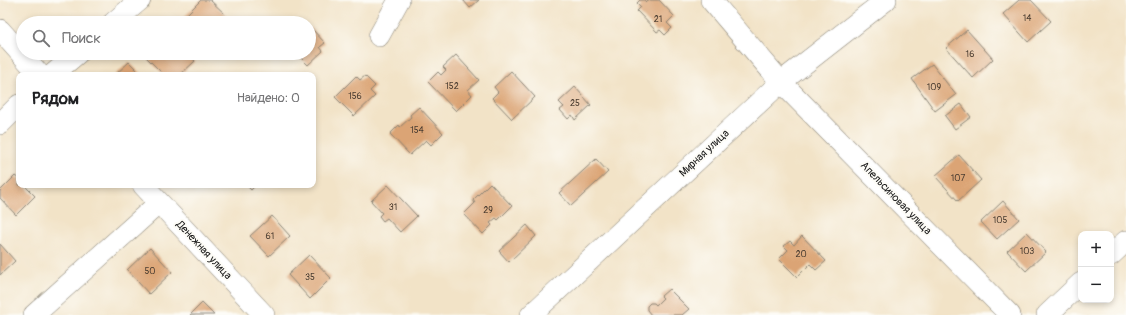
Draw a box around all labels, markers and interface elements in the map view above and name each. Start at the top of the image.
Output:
house number: 14 [1023,13,1032,24]
house number: 21 [654,14,662,25]
search box [16,16,316,60]
icon: search [30,27,52,49]
text: Поиск [62,29,101,48]
house number: 16 [966,49,974,60]
house number: 152 [445,81,459,92]
house number: 109 [927,82,942,93]
text: Рядом [32,88,79,109]
text: Найдено: 0 [237,90,300,106]
house number: 156 [348,91,362,102]
house number: 25 [570,98,580,109]
house number: 154 [410,125,425,136]
street label: Мирная улица [676,127,732,179]
street label: Апельсиновая улица [858,159,934,237]
house number: 107 [951,173,965,184]
house number: 31 [389,202,397,213]
house number: 29 [483,205,493,216]
house number: 105 [993,215,1007,226]
street label: Денежная улица [173,217,235,282]
house number: 61 [266,231,274,242]
map controls [1078,231,1114,303]
button: + [1078,231,1114,267]
house number: 103 [1020,246,1034,257]
house number: 20 [795,249,807,260]
house number: 50 [144,266,156,277]
button: − [1078,267,1114,303]
house number: 35 [305,272,315,283]

